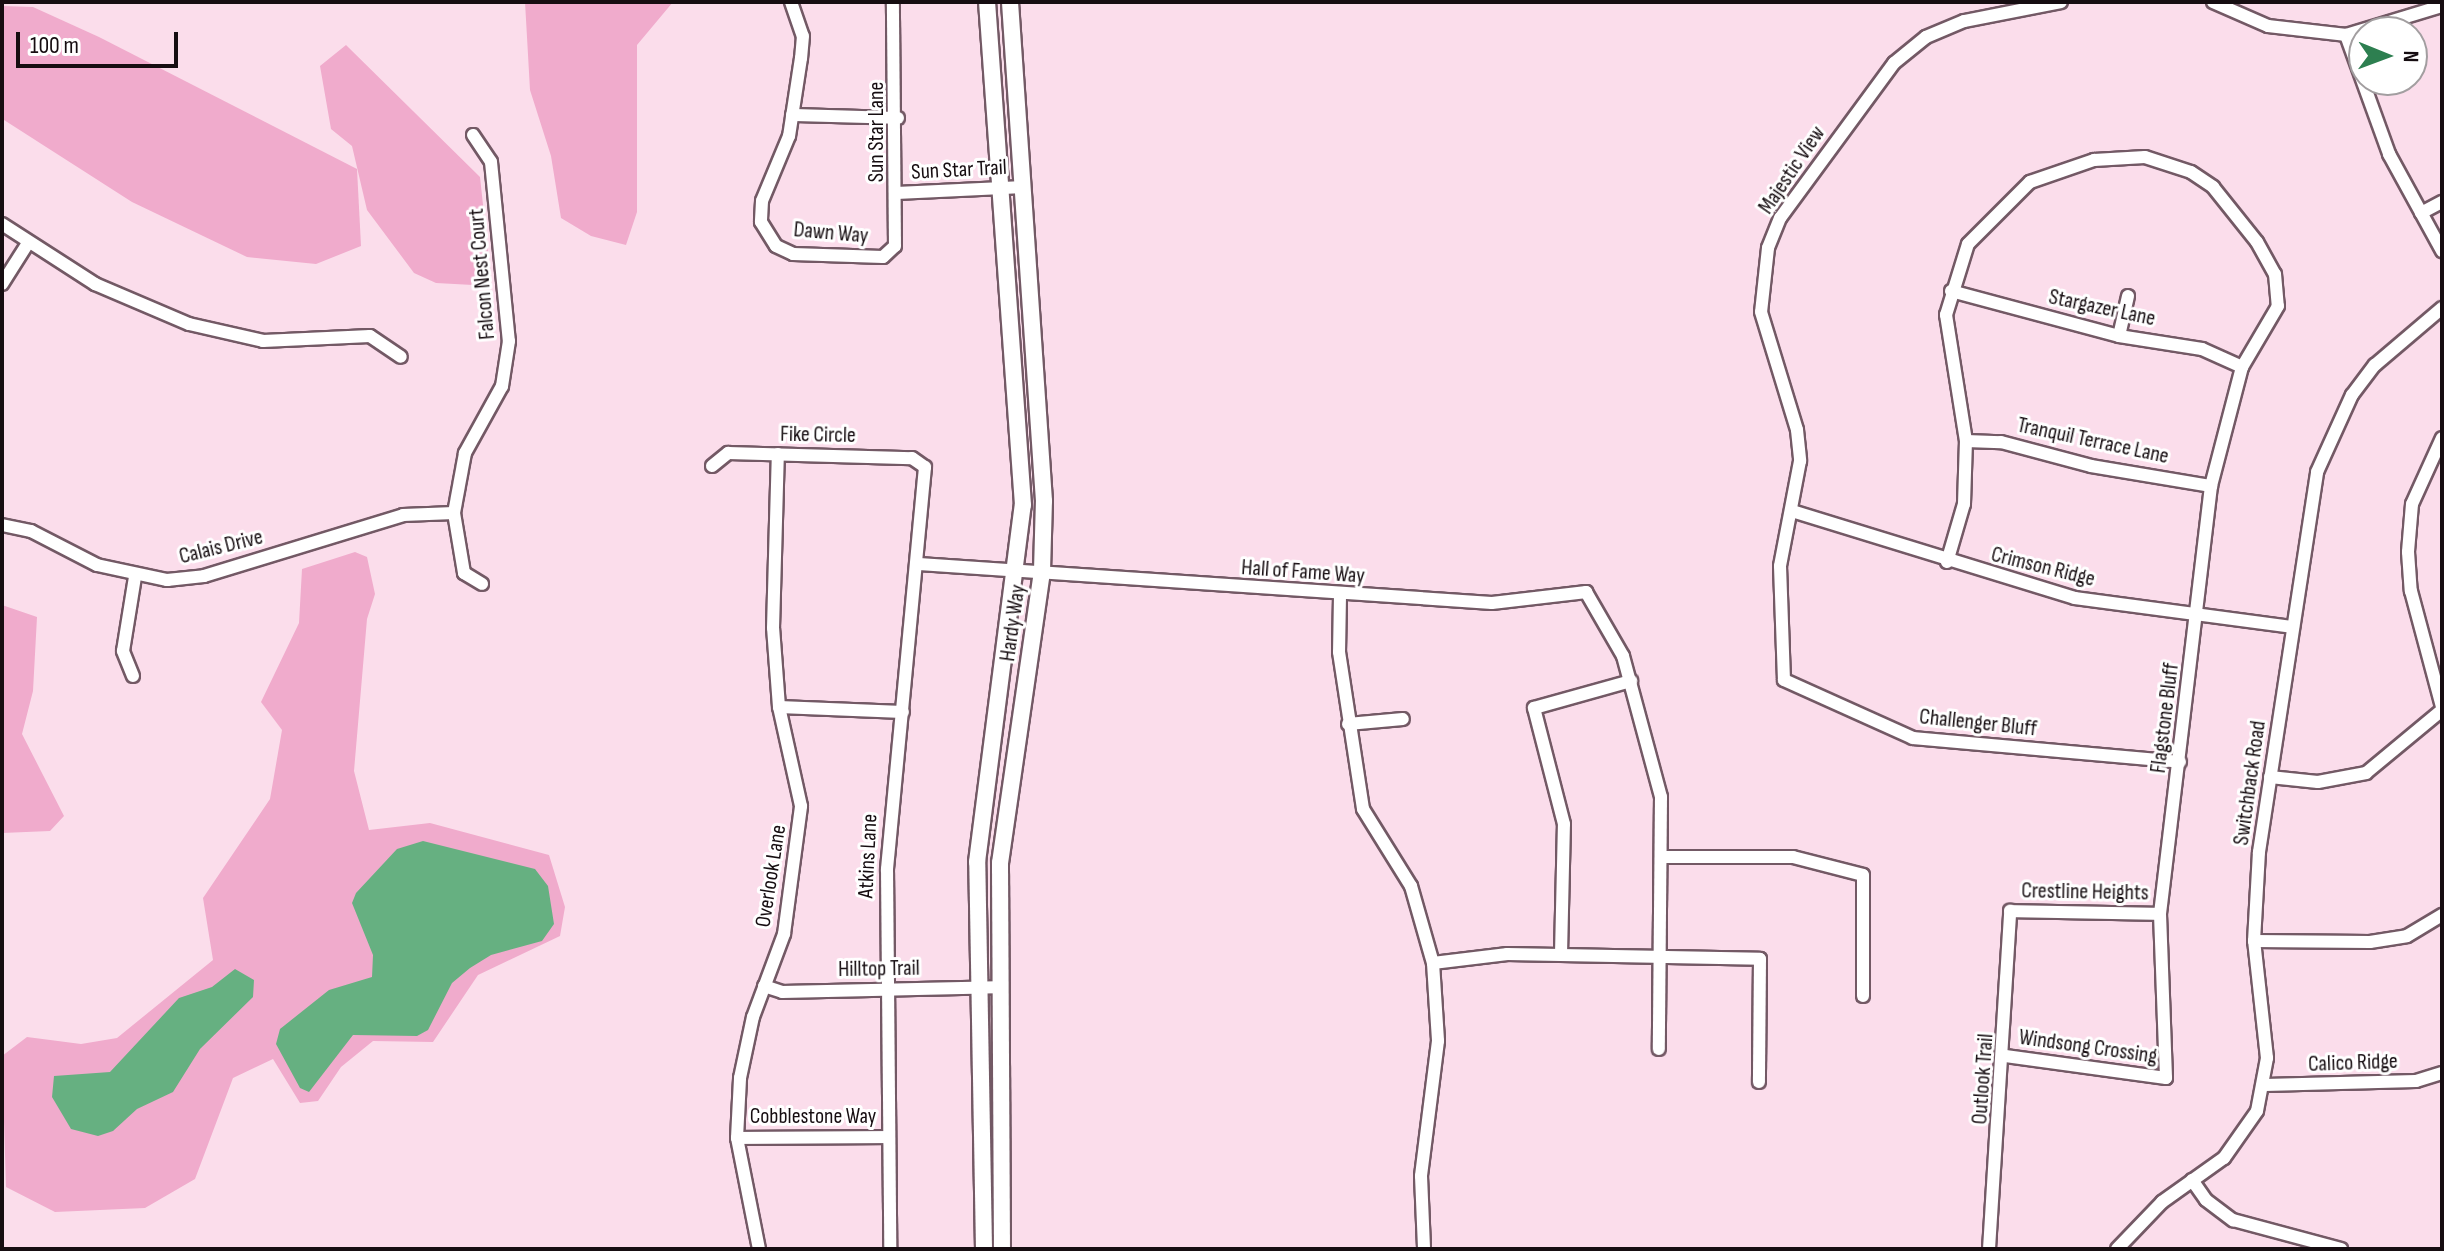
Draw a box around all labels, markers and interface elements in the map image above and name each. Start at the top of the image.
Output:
scale bar [20,16,182,66]
north arrow [2348,16,2428,96]
text: 100 m [30,31,79,60]
text: N [2397,50,2424,63]
street label: Sun Star Lane [864,82,890,182]
street label: Majestic View [1753,121,1831,219]
street label: Sun Star Trail [911,154,1007,186]
street label: Falcon Nest Court [463,207,501,341]
street label: Dawn Way [793,217,869,249]
street label: Stargazer Lane [2046,284,2158,332]
street label: Tranquil Terrace Lane [2015,412,2171,470]
street label: Fike Circle [780,421,856,449]
street label: Calais Drive [176,524,266,570]
street label: Crimson Ridge [1988,541,2098,593]
street label: Hall of Fame Way [1240,555,1366,589]
street label: Hardy Way [995,583,1031,663]
street label: Flagstone Bluff [2145,661,2185,775]
street label: Challenger Bluff [1918,704,2038,742]
street label: Switchback Road [2228,719,2272,847]
street label: Atkins Lane [853,813,883,899]
street label: Overlook Lane [750,823,792,929]
street label: Crestline Heights [2021,878,2149,906]
street label: Hilltop Trail [838,955,920,983]
street label: Windsong Crossing [2017,1024,2159,1070]
street label: Outlook Trail [1967,1033,1999,1125]
street label: Calico Ridge [2308,1048,2398,1078]
street label: Cobblestone Way [750,1104,876,1130]

